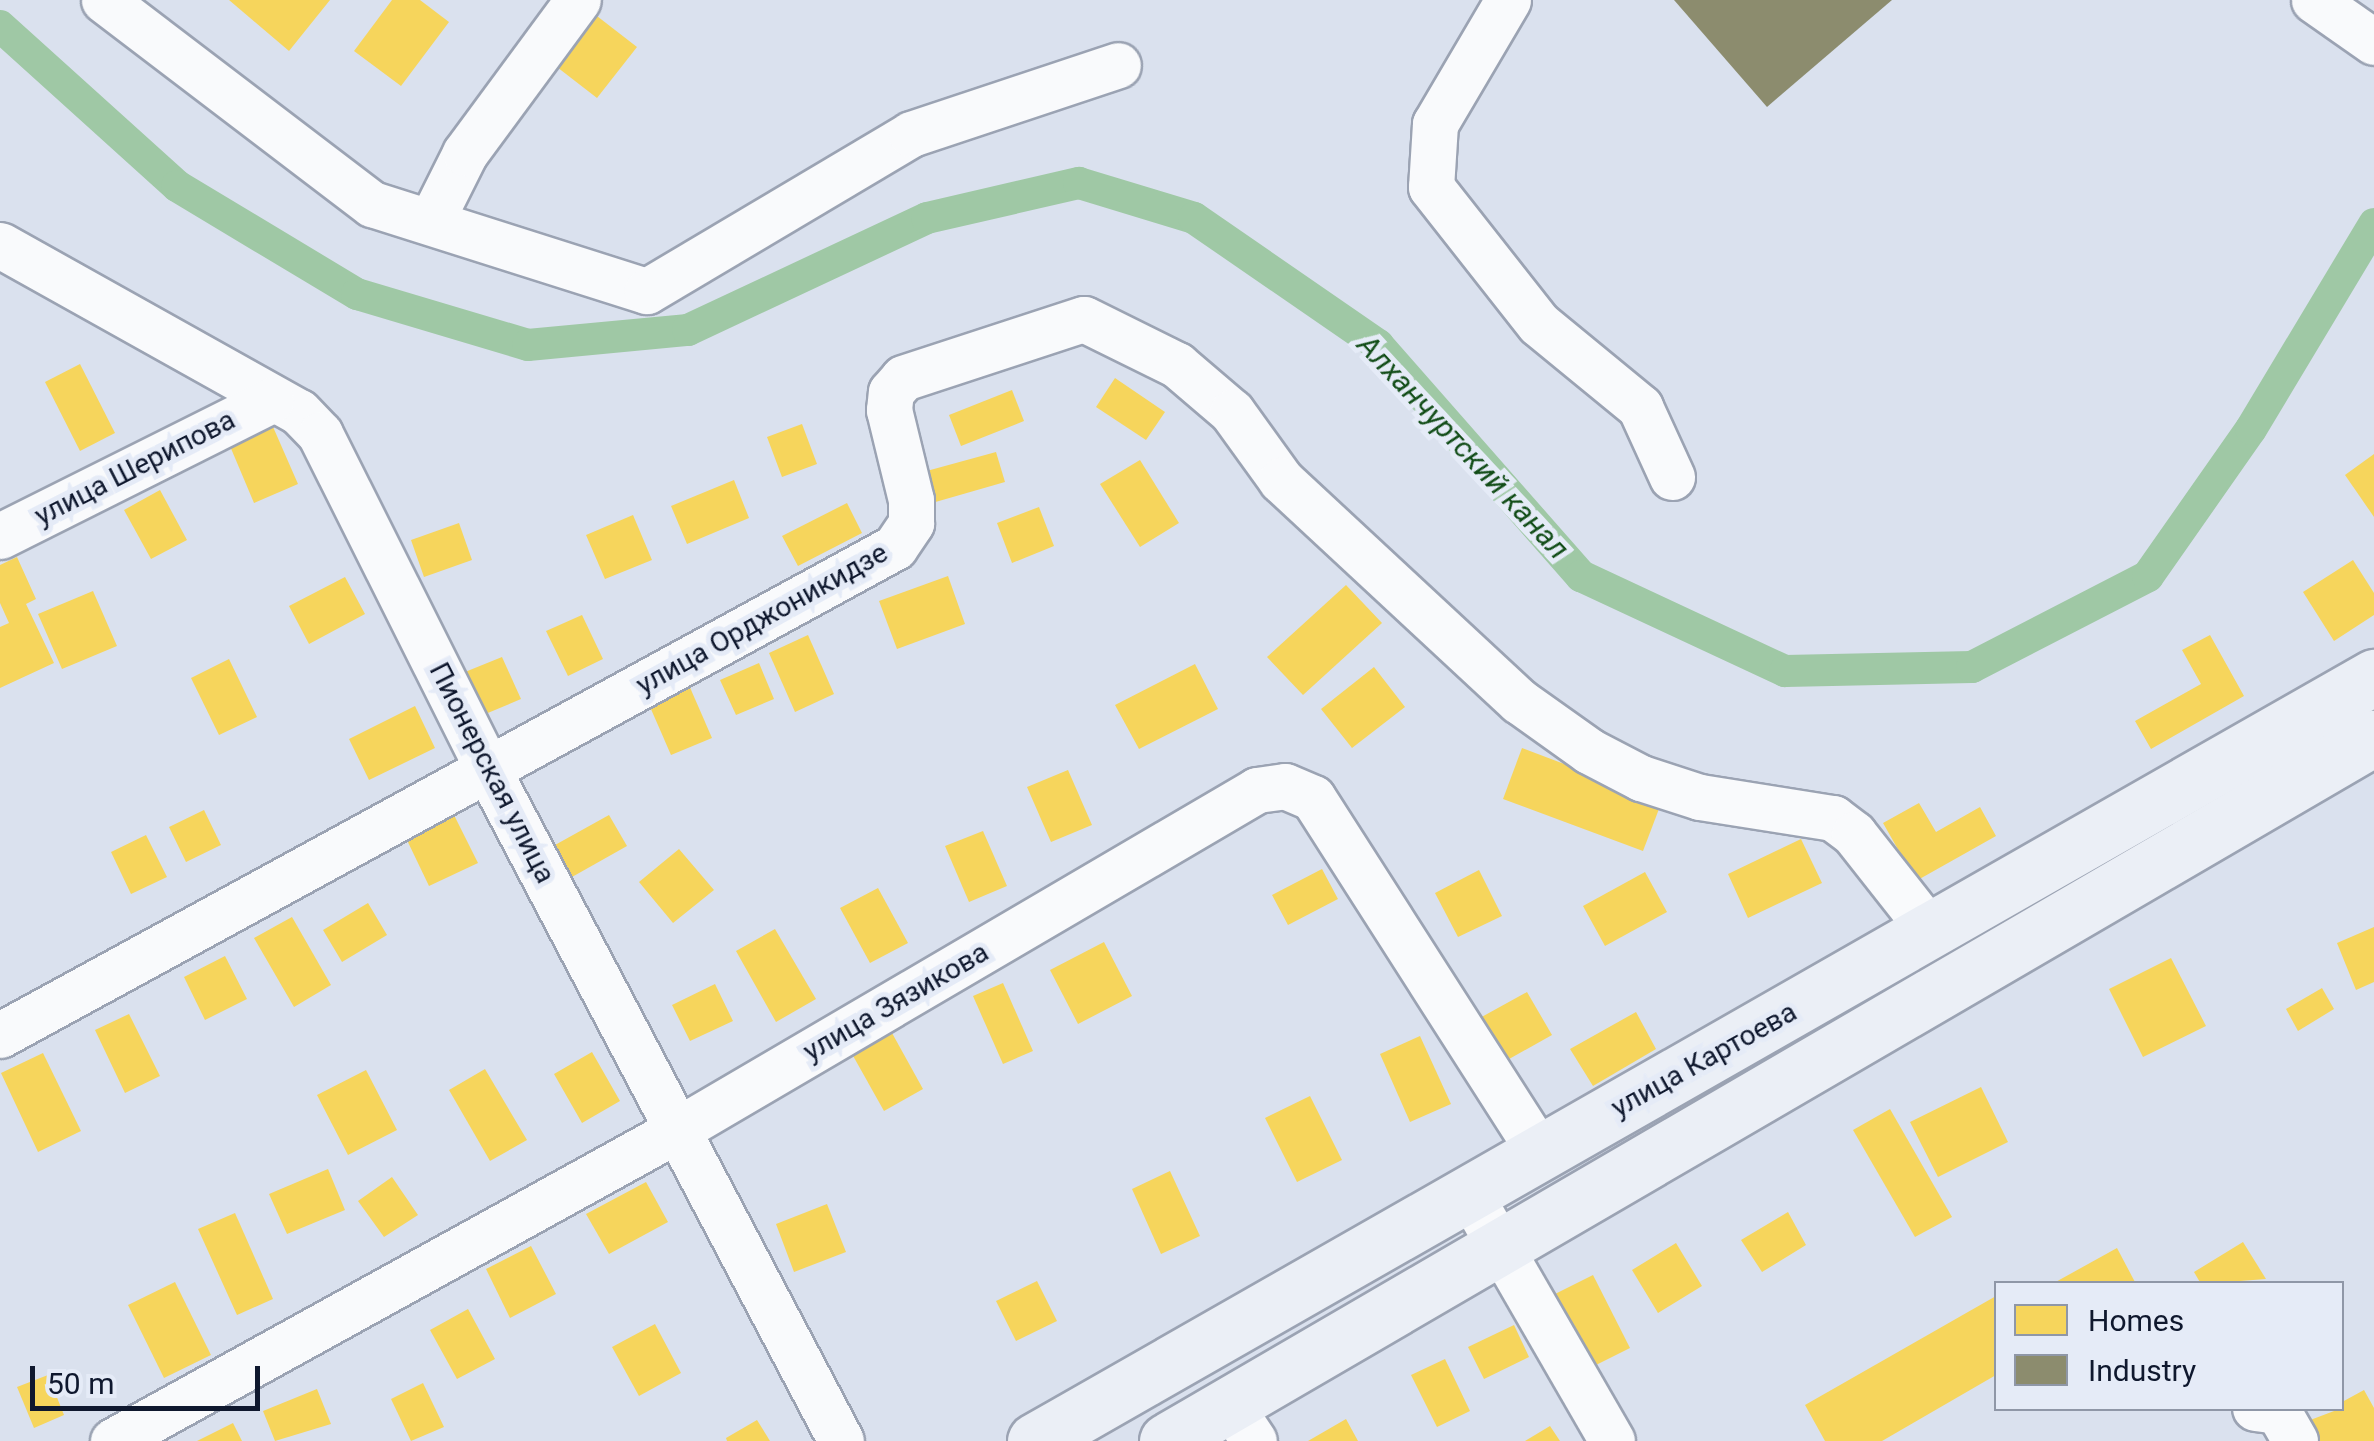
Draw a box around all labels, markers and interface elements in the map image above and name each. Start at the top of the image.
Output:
water label: Алханчуртский канал [1350,327,1576,567]
street label: улица Шерипова [29,403,241,533]
street label: улица Орджоникидзе [630,536,894,702]
street label: Пионерская улица [422,657,562,889]
street label: улица Зязикова [797,935,995,1069]
street label: улица Картоева [1606,995,1802,1125]
legend [1994,1281,2344,1411]
text: Homes [2088,1303,2184,1338]
scale bar [35,1346,265,1408]
text: Industry [2088,1353,2196,1388]
text: 50 m [47,1366,114,1401]

